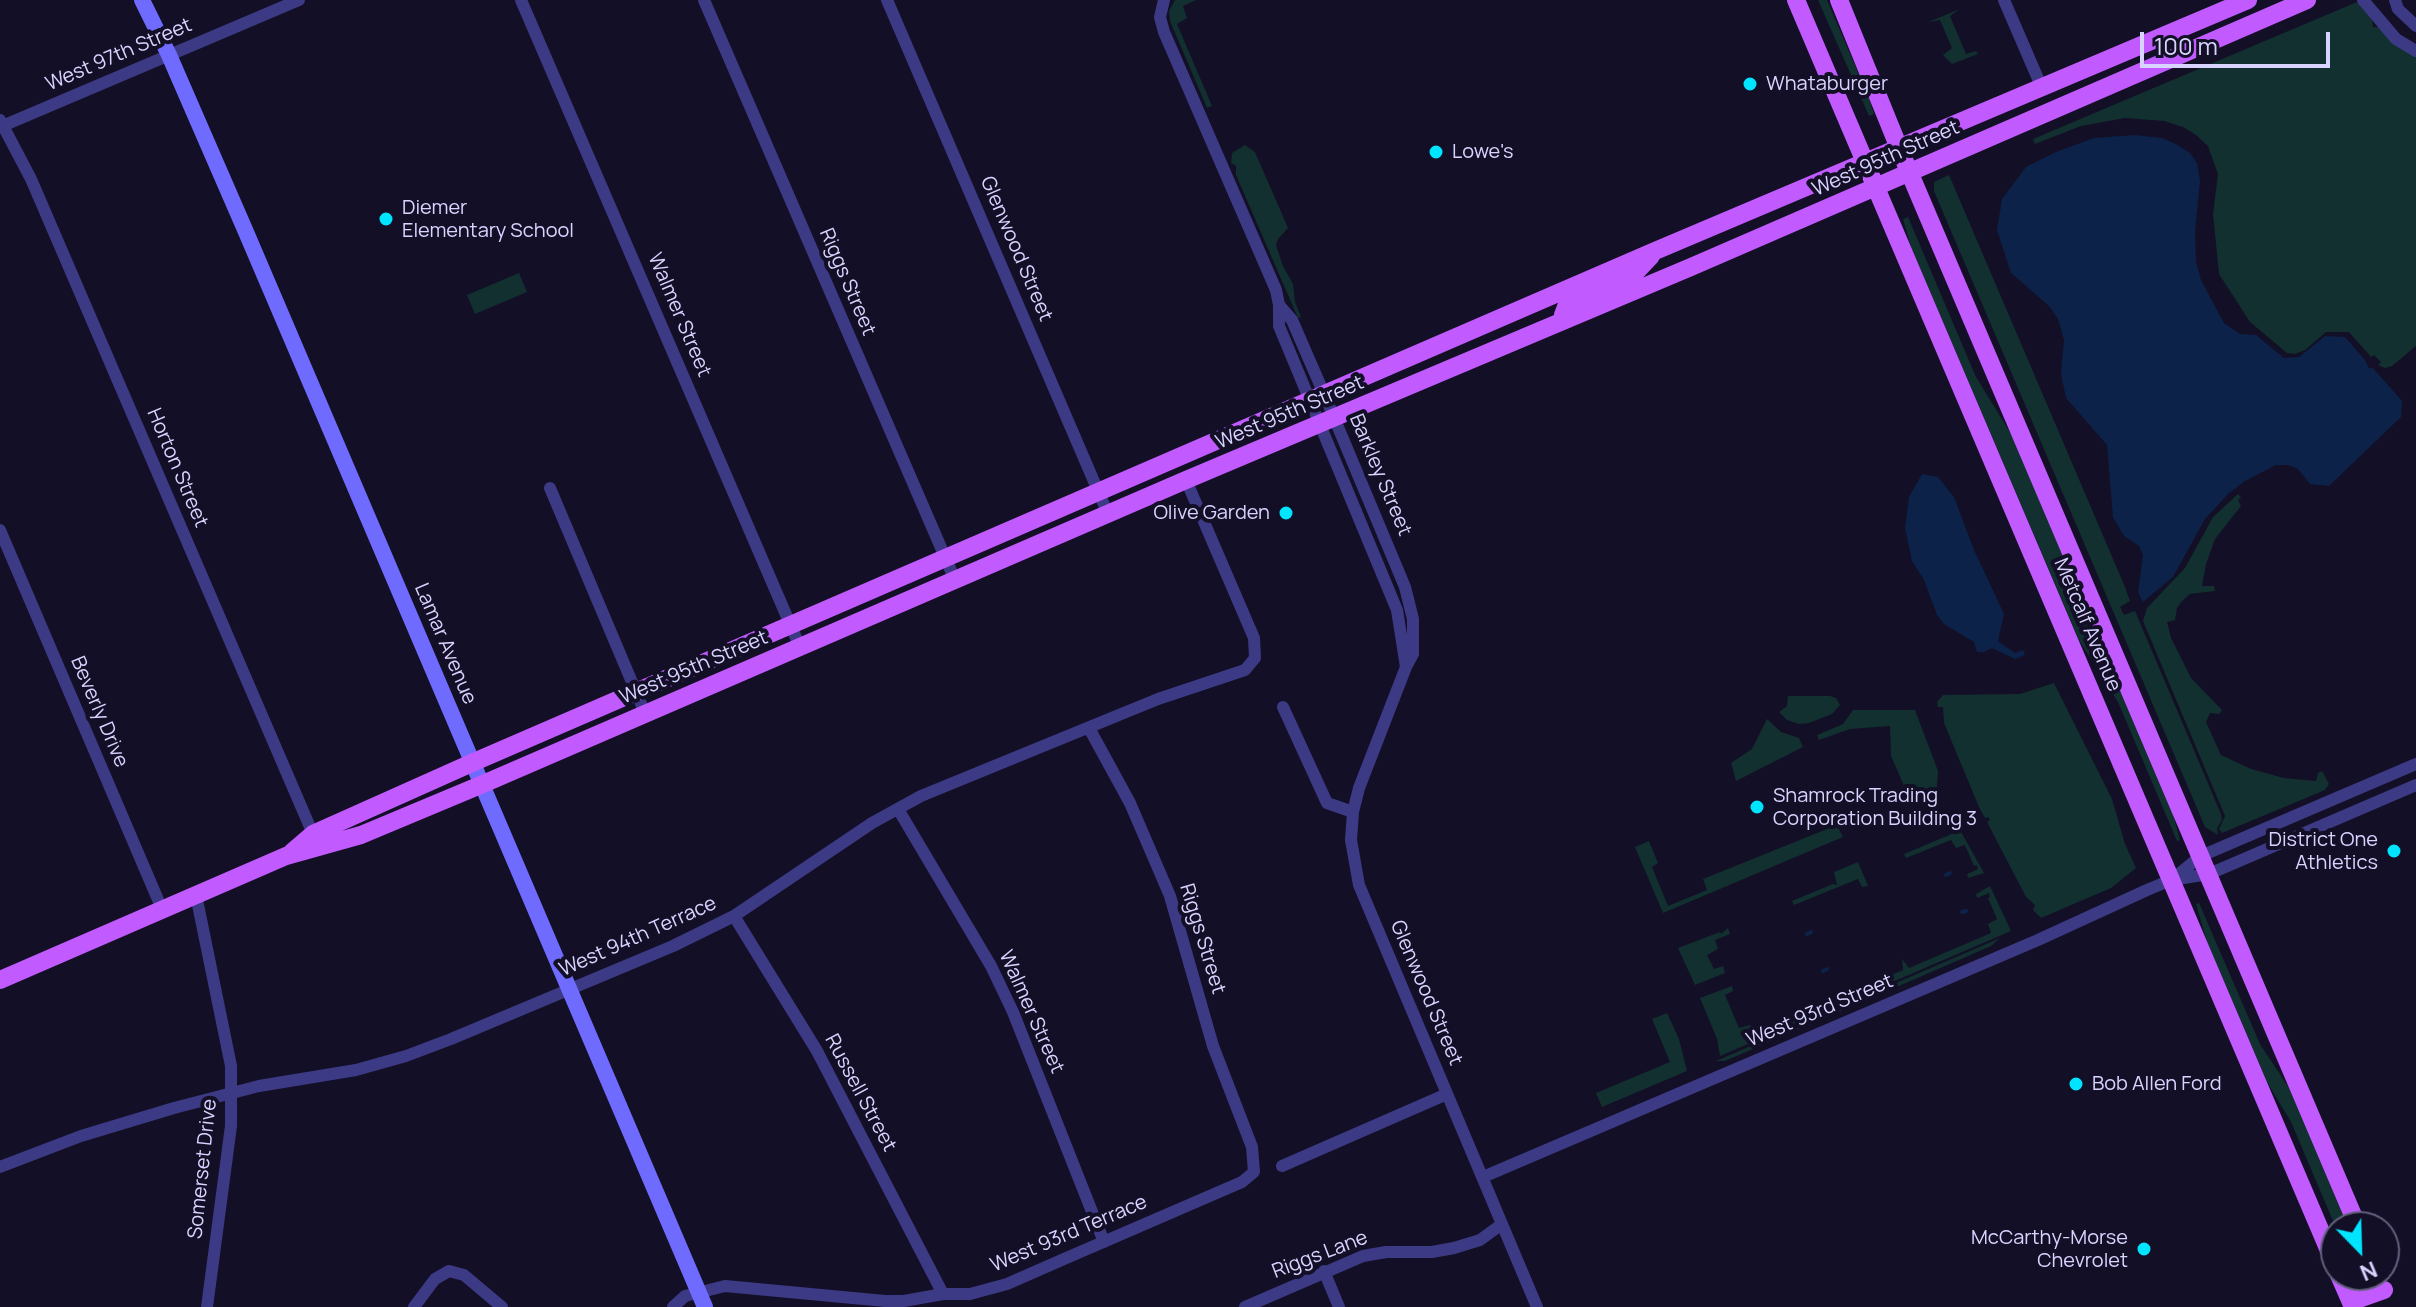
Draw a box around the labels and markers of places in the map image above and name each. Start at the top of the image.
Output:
place label: Whataburger [1766,72,1888,96]
marker: Whataburger [1741,75,1759,93]
place label: Lowe's [1452,140,1513,164]
marker: Lowe's [1427,143,1445,161]
place label: Diemer Elementary School [402,196,574,243]
marker: Diemer Elementary School [377,210,395,228]
place label: Olive Garden [1153,501,1270,525]
marker: Olive Garden [1277,504,1295,522]
place label: Shamrock Trading Corporation Building 3 [1773,784,1977,831]
marker: Shamrock Trading Corporation Building 3 [1748,798,1766,816]
place label: District One Athletics [2268,828,2378,875]
marker: District One Athletics [2385,842,2403,860]
place label: Bob Allen Ford [2092,1072,2222,1096]
marker: Bob Allen Ford [2067,1075,2085,1093]
place label: McCarthy-Morse Chevrolet [1971,1226,2128,1273]
marker: McCarthy-Morse Chevrolet [2135,1240,2153,1258]

